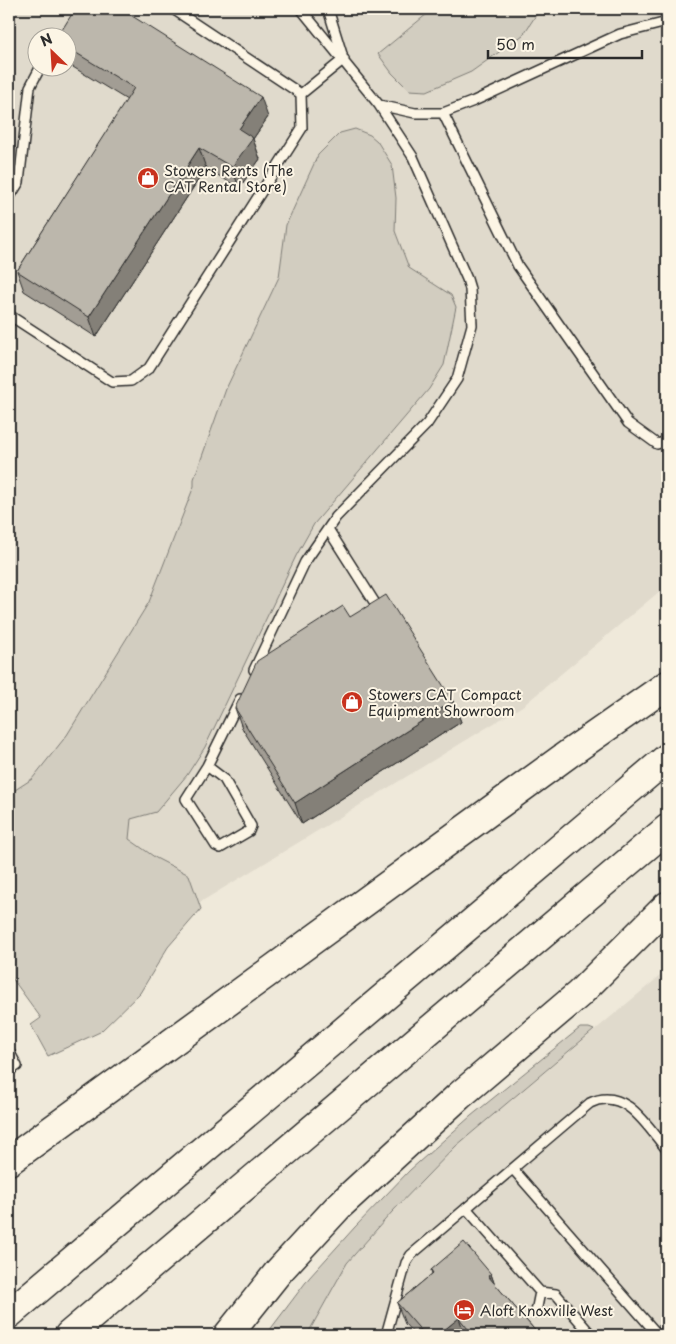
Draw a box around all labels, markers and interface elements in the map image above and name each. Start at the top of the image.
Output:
north arrow [28,28,78,78]
text: N [37,28,56,52]
scale bar [488,28,642,60]
text: 50 m [496,32,535,55]
place label: Stowers Rents (The CAT Rental Store) [164,160,293,197]
shop icon: Stowers Rents (The CAT Rental Store) [136,166,160,190]
place label: Stowers CAT Compact Equipment Showroom [368,684,522,721]
shop icon: Stowers CAT Compact Equipment Showroom [340,690,364,714]
hotel icon: Aloft Knoxville West [452,1298,476,1322]
place label: Aloft Knoxville West [480,1300,614,1321]

